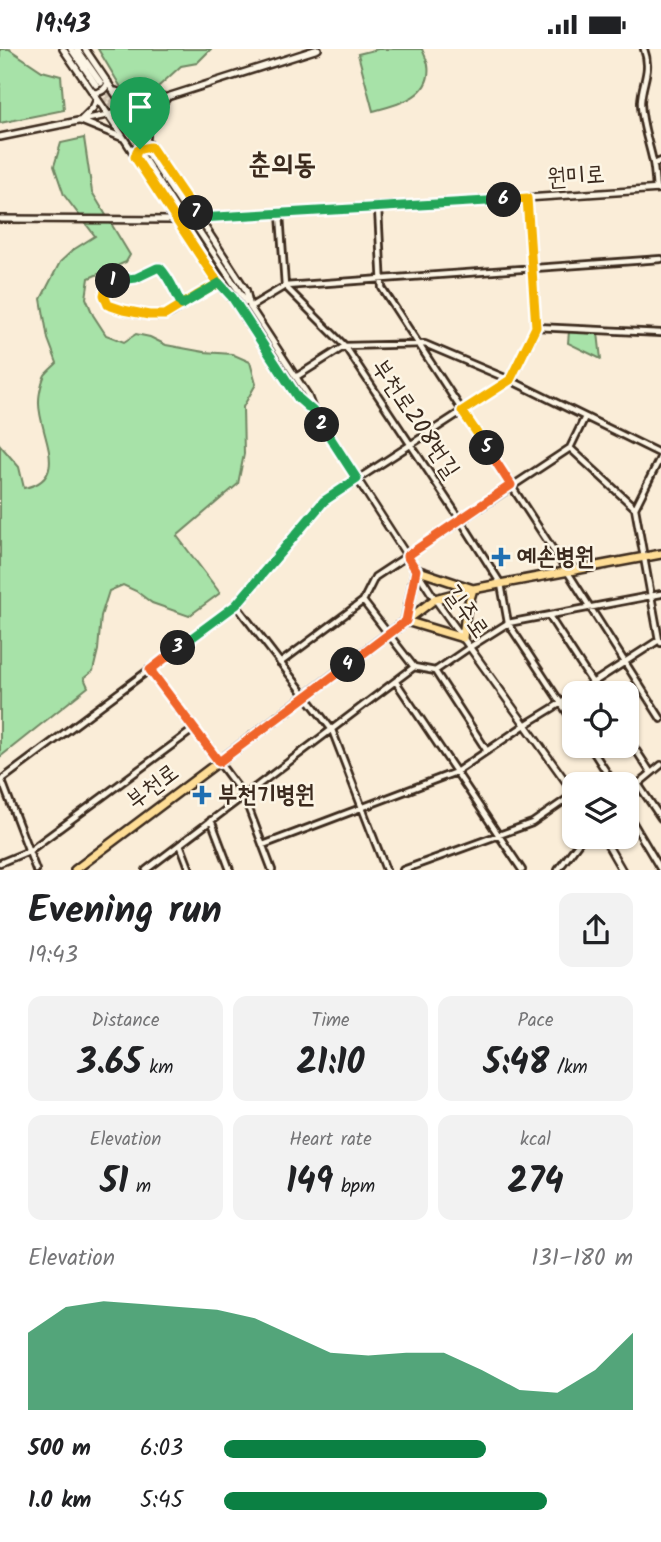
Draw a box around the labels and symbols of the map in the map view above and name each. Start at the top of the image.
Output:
pin [110,77,170,149]
district label: 춘의동 [248,143,316,188]
street label: 원미로 [546,156,606,198]
pin: 6 [486,183,522,217]
pin: 7 [178,195,214,231]
pin: 1 [96,264,130,299]
street label: 부천로208번길 [361,351,469,487]
pin: 2 [304,407,340,443]
pin: 5 [470,431,504,465]
place label: 예손병원 [517,538,594,577]
marker: 예손병원 [491,547,511,567]
street label: 길주로 [433,577,499,647]
pin: 3 [160,631,196,665]
pin: 4 [330,647,366,683]
street label: 부천로 [118,754,188,820]
place label: 부천기병원 [218,776,315,815]
marker: 부천기병원 [192,785,212,805]

